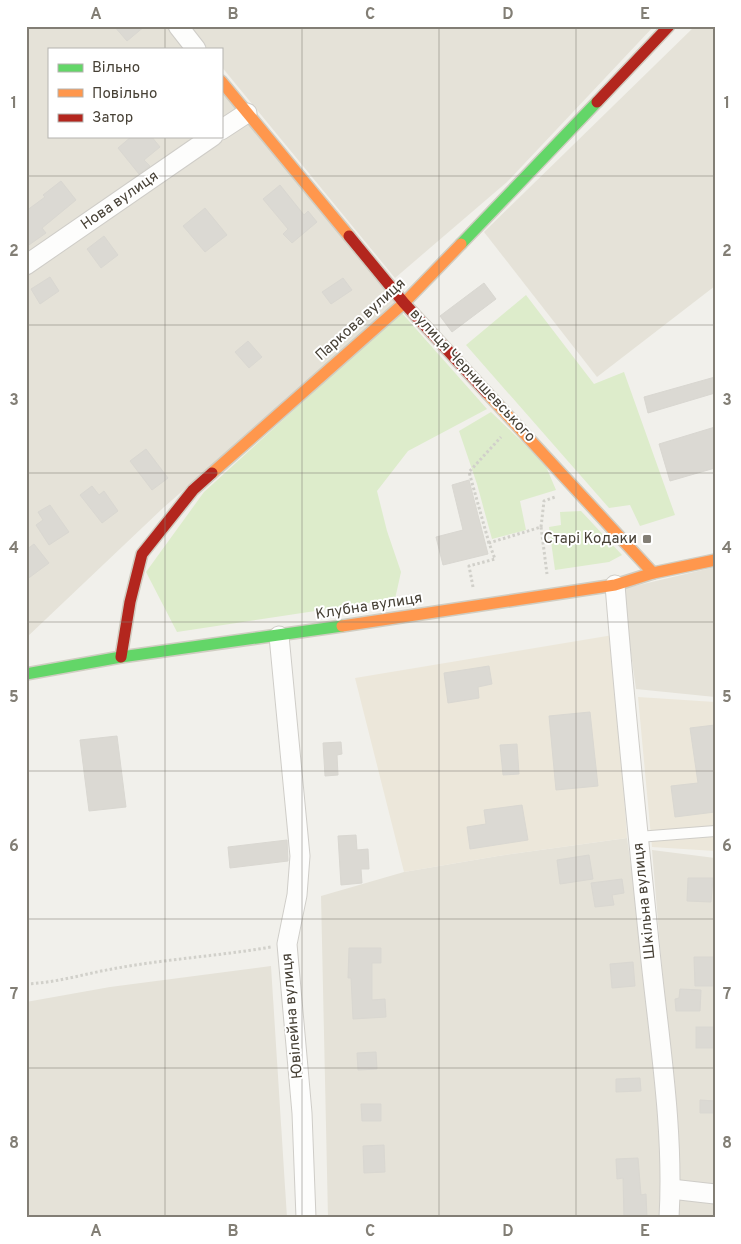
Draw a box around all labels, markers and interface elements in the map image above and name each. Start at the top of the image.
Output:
text: A [90,5,102,25]
text: B [227,5,239,25]
text: C [365,5,375,25]
text: D [502,5,514,25]
text: E [640,5,650,25]
legend [48,48,222,138]
text: Вільно [92,59,140,78]
text: Повільно [92,85,157,104]
text: 1 [11,94,17,114]
text: 1 [724,94,730,114]
text: Затор [92,109,133,128]
street label: Нова вулиця [77,167,163,235]
text: 2 [9,242,19,262]
text: 2 [722,242,732,262]
street label: Паркова вулиця [312,275,410,365]
street label: вулиця Чернишевського [405,305,539,447]
text: 3 [9,391,19,411]
text: 3 [722,391,732,411]
place label: Старі Кодаки [543,530,637,549]
marker: Старі Кодаки [641,533,653,545]
text: 4 [9,539,19,559]
text: 4 [722,539,732,559]
street label: Клубна вулиця [314,589,424,625]
text: 5 [9,688,19,708]
text: 5 [722,688,732,708]
text: 6 [9,837,19,857]
text: 6 [722,837,732,857]
street label: Шкільна вулиця [629,842,661,960]
street label: Ювілейна вулиця [278,952,308,1080]
text: 7 [10,985,18,1005]
text: 7 [723,985,731,1005]
text: 8 [9,1134,19,1154]
text: 8 [722,1134,732,1154]
text: A [90,1222,102,1242]
text: B [227,1222,239,1242]
text: C [365,1222,375,1242]
text: D [502,1222,514,1242]
text: E [640,1222,650,1242]

